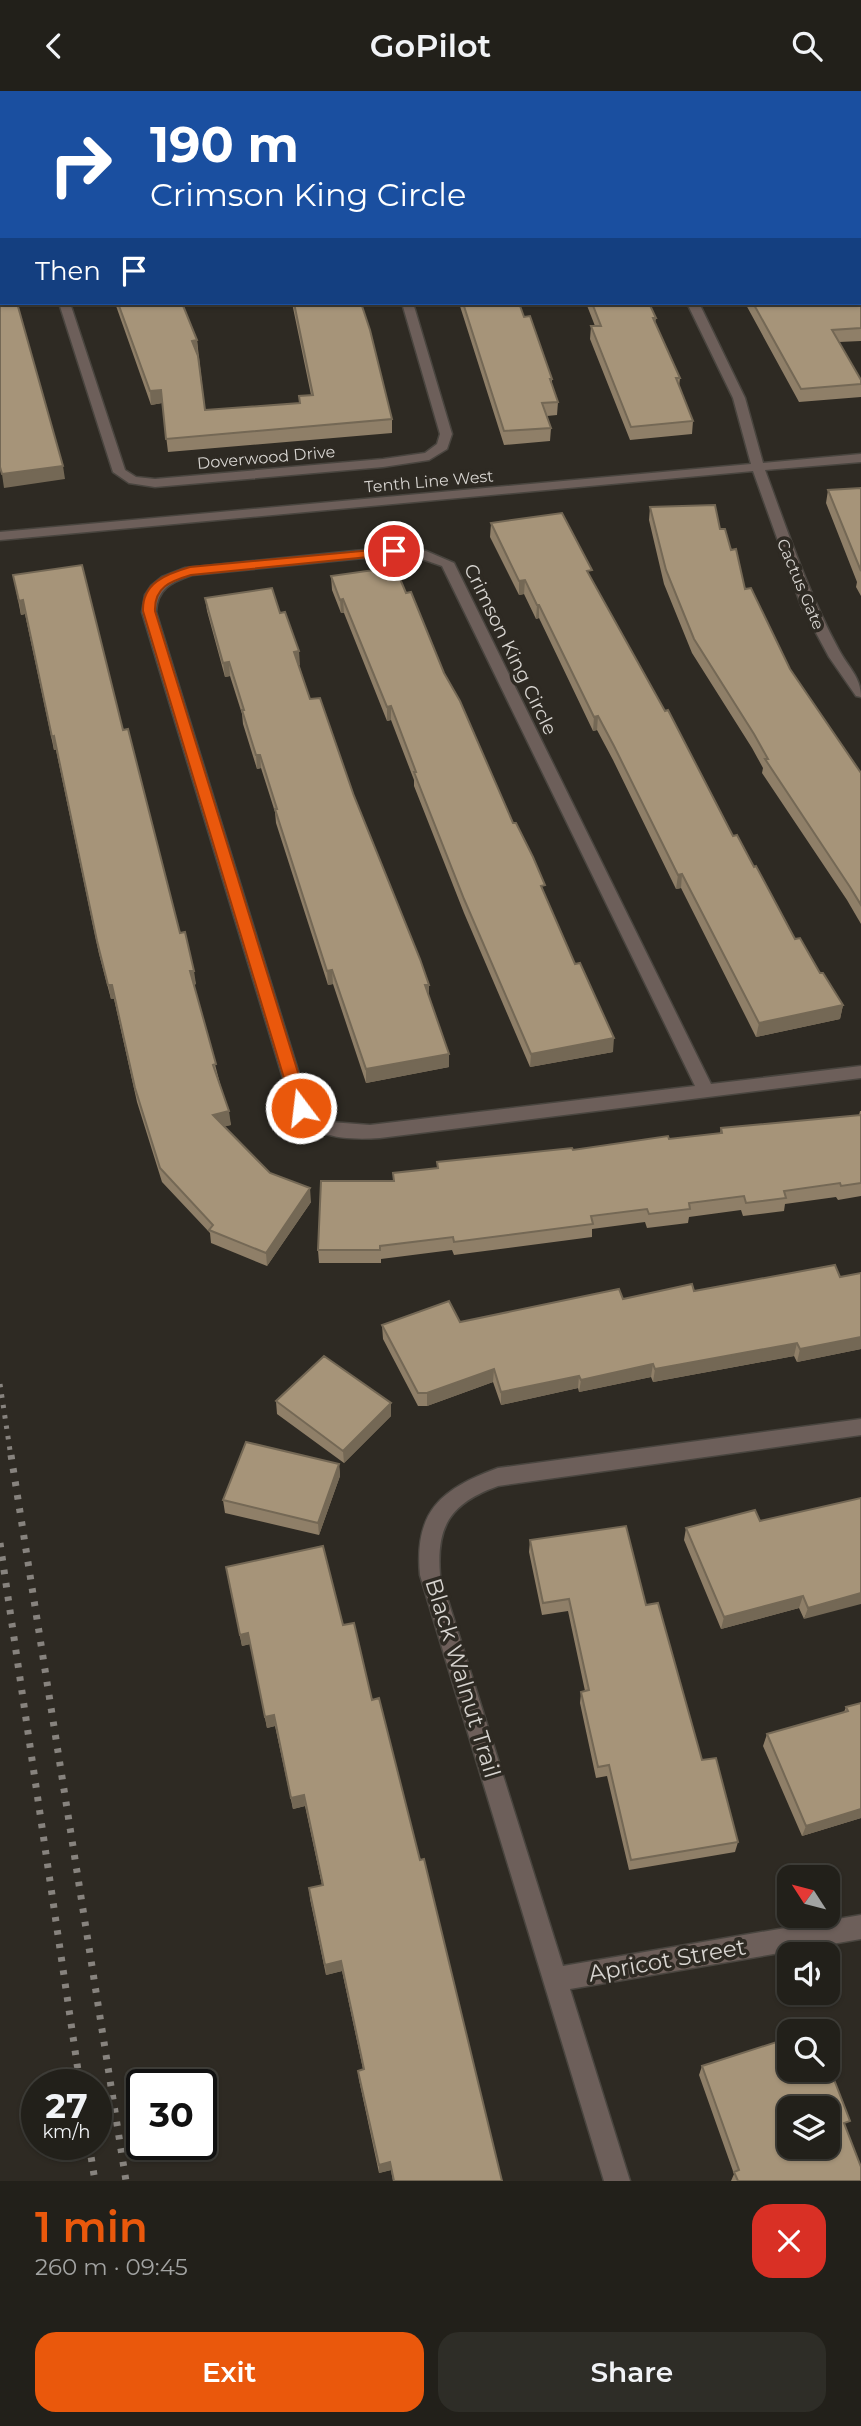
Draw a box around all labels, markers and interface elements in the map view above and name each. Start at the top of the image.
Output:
text: GoPilot [370,26,491,65]
icon: back [35,27,73,65]
icon: search [788,27,826,65]
text: 190 m [150,115,299,174]
icon: right [35,119,126,210]
text: Crimson King Circle [150,175,466,214]
icon: arrive [115,252,153,290]
text: Then [35,255,101,287]
street label: Doverwood Drive [196,442,336,473]
street label: Tenth Line West [364,466,495,497]
pin [364,521,424,581]
icon: arrive [375,532,413,570]
street label: Cactus Gate [773,536,828,632]
street label: Crimson King Circle [459,560,562,739]
position arrow [264,1071,338,1145]
street label: Black Walnut Trail [419,1575,507,1781]
north arrow [777,1865,840,1929]
map controls [777,1865,840,2159]
street label: Apricot Street [586,1932,748,1988]
button: sound [777,1942,840,2005]
button: search [777,2019,840,2082]
speed limit sign: 30 [126,2069,217,2160]
text: 27 [45,2084,88,2127]
button: layers [777,2096,840,2159]
text: km/h [42,2121,91,2143]
text: 1 min [35,2201,148,2253]
button: close [752,2204,826,2278]
text: 260 m · 09:45 [35,2253,188,2281]
button: Exit [35,2332,424,2412]
button: Share [438,2332,826,2412]

